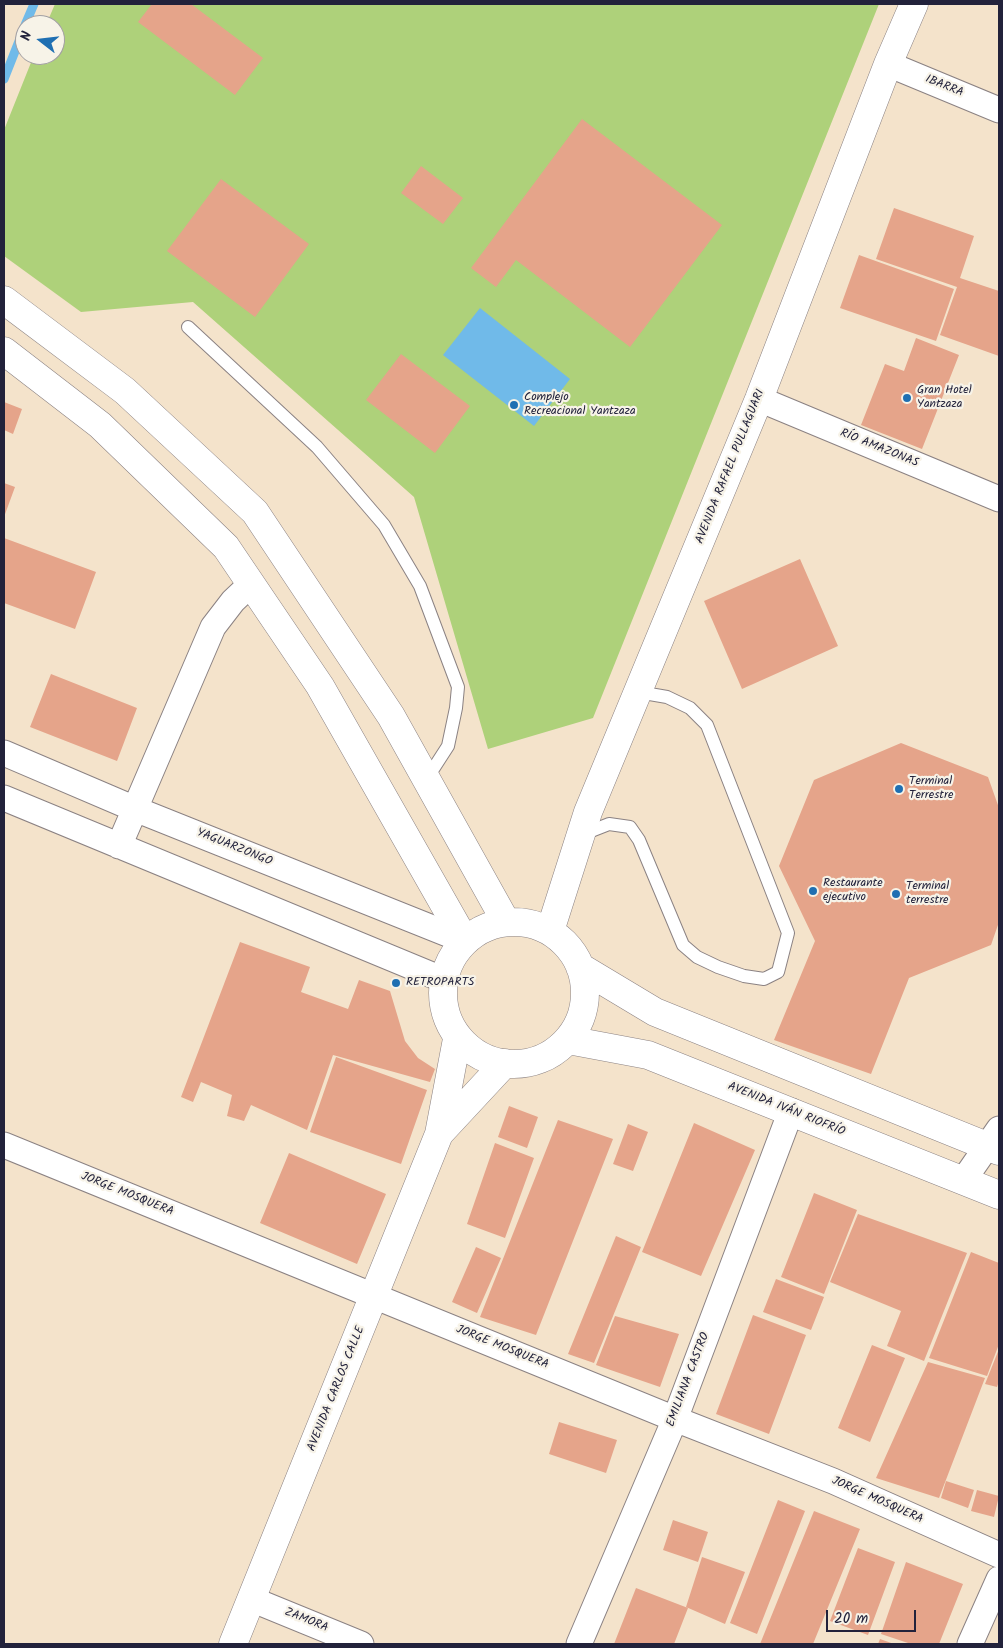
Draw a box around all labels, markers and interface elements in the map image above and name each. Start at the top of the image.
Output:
north arrow [15,15,65,65]
text: N [15,29,38,43]
street label: IBARRA [923,73,965,101]
place label: Gran Hotel Yantzaza [917,384,972,412]
street label: AVENIDA RAFAEL PULLAGUARI [693,388,769,546]
place label: Complejo Recreacional Yantzaza [524,391,636,419]
marker: Gran Hotel Yantzaza [901,392,913,404]
marker: Complejo Recreacional Yantzaza [508,399,520,411]
street label: RÍO AMAZONAS [838,427,920,471]
place label: Terminal Terrestre [909,775,953,803]
marker: Terminal Terrestre [893,783,905,795]
street label: YAGUARZONGO [194,826,274,870]
place label: Restaurante ejecutivo [823,877,883,905]
place label: Terminal terrestre [906,880,949,908]
marker: Restaurante ejecutivo [807,885,819,897]
marker: Terminal terrestre [890,888,902,900]
place label: RETROPARTS [406,976,474,990]
marker: RETROPARTS [390,977,402,989]
street label: AVENIDA IVÁN RIOFRÍO [725,1080,847,1140]
street label: JORGE MOSQUERA [79,1170,175,1220]
street label: JORGE MOSQUERA [454,1323,550,1373]
street label: AVENIDA CARLOS CALLE [305,1324,369,1454]
street label: EMILIANA CASTRO [664,1331,714,1429]
street label: JORGE MOSQUERA [829,1474,925,1528]
scale bar [828,1600,918,1632]
street label: ZAMORA [282,1606,330,1636]
text: 20 m [834,1607,868,1631]

